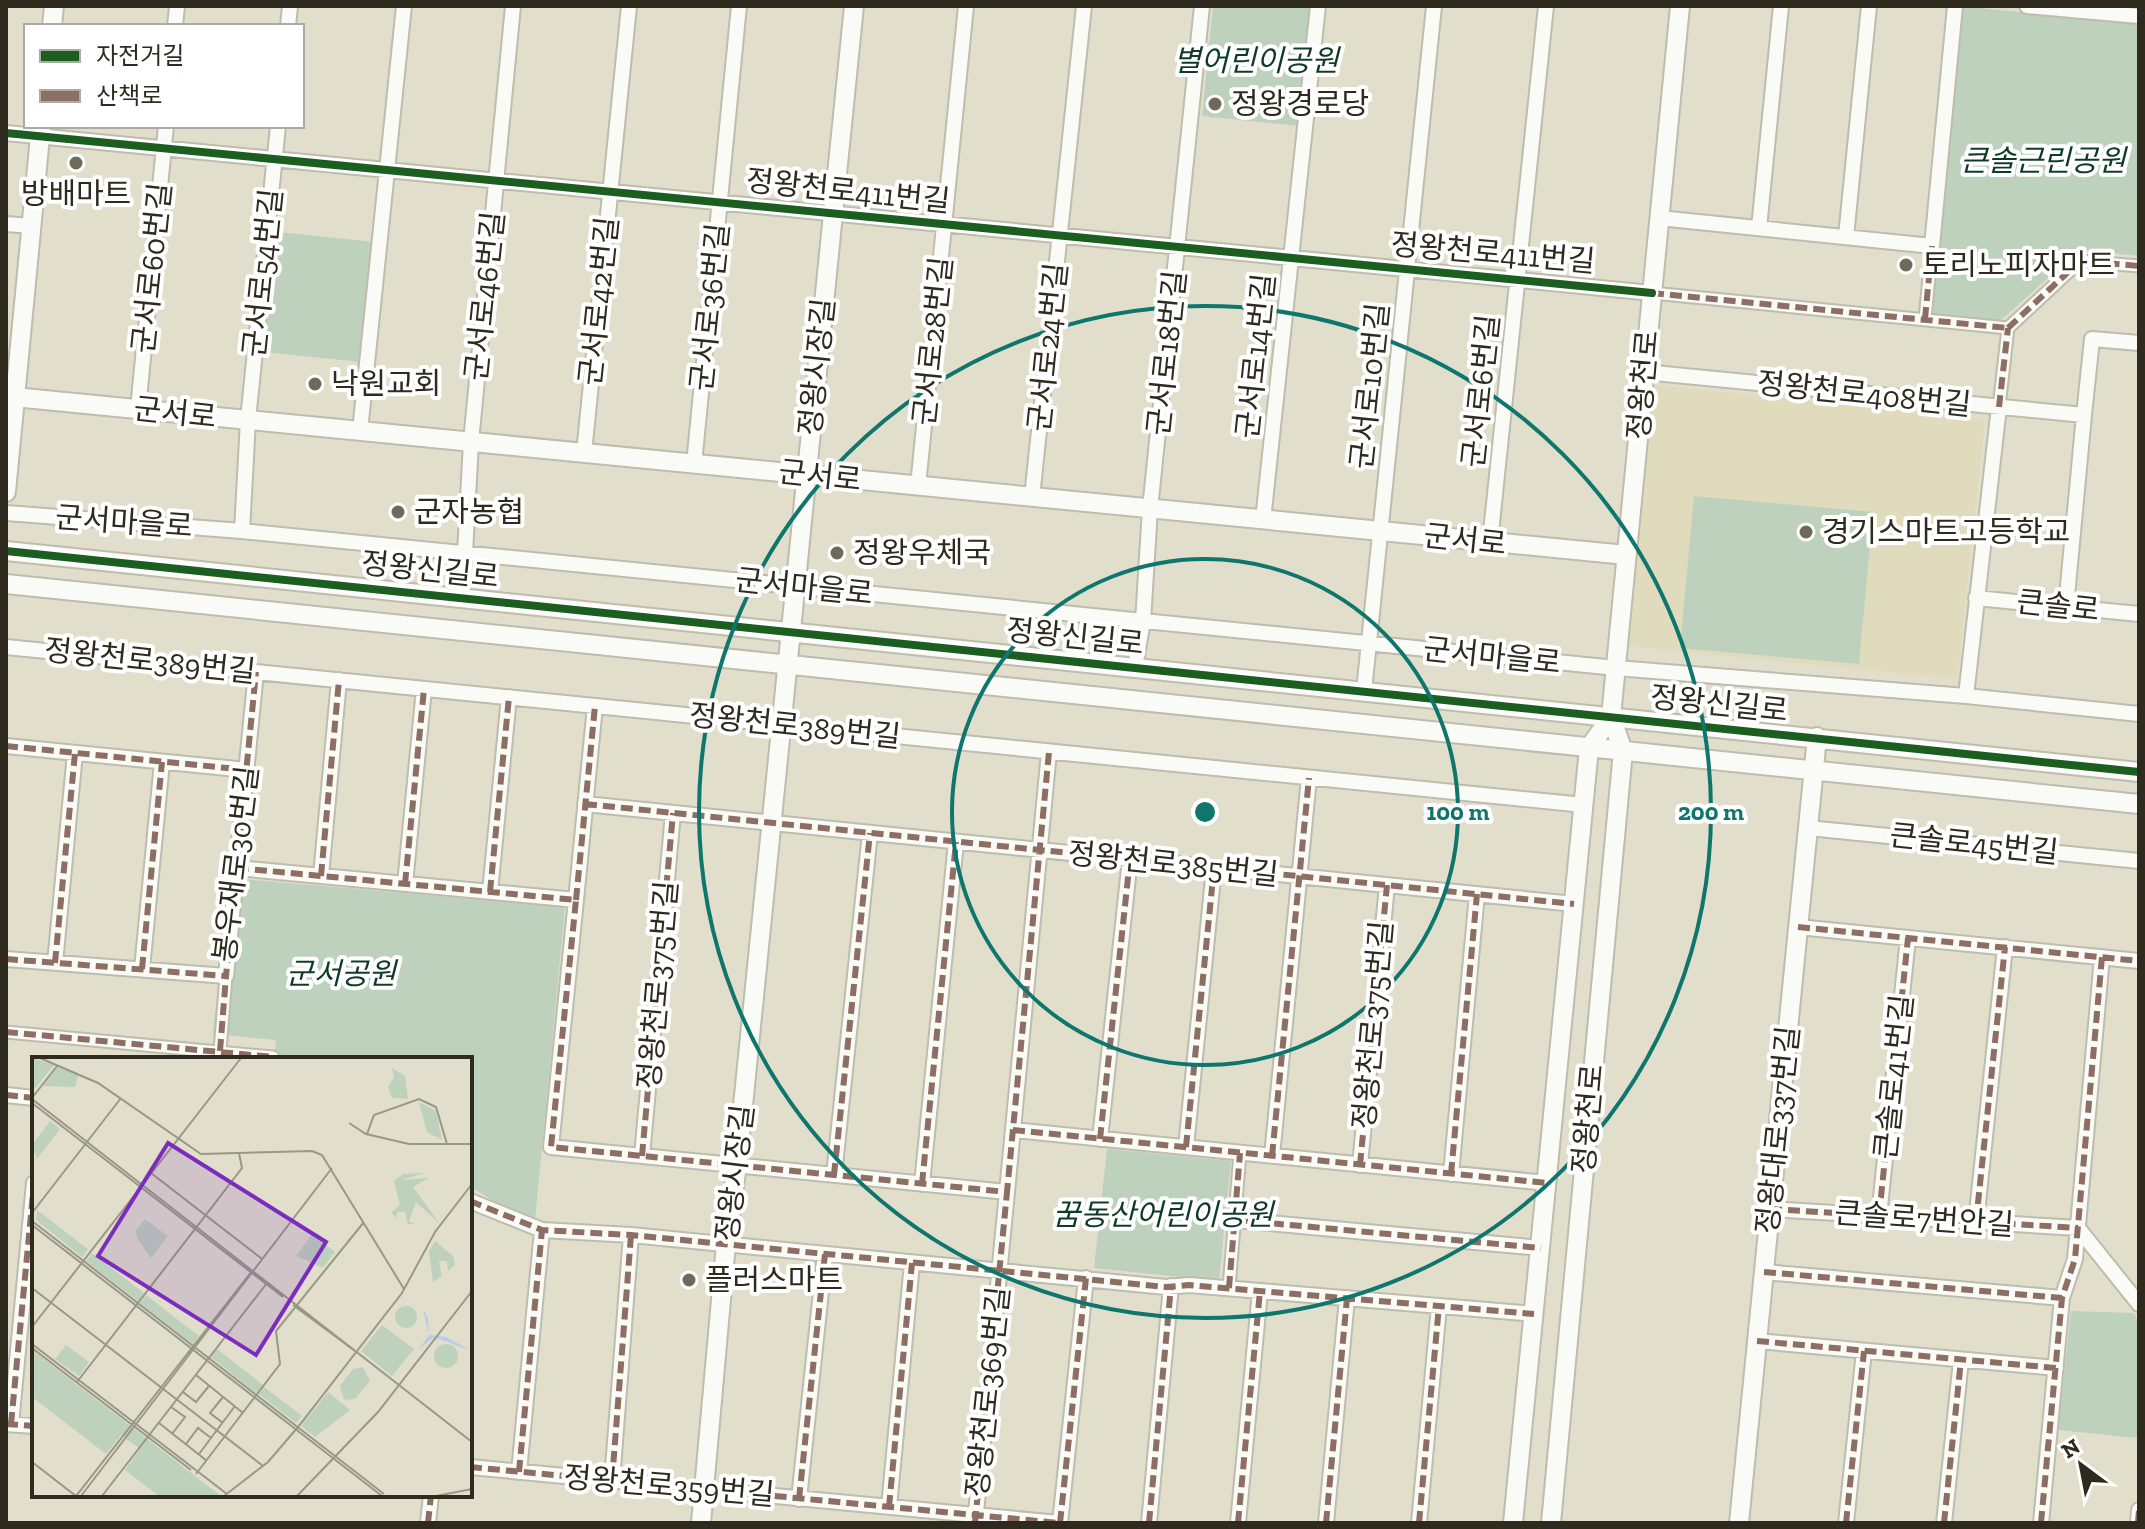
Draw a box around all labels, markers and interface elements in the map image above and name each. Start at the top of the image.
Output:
legend [24,24,304,128]
text: 자전거길 [96,41,184,70]
park label: 별어린이공원 [1173,43,1341,79]
text: 산책로 [96,81,162,110]
place label: 정왕경로당 [1231,86,1369,122]
marker: 정왕경로당 [1206,95,1224,113]
park label: 큰솔근린공원 [1960,143,2128,179]
marker: 방배마트 [67,154,85,172]
street label: 정왕천로411번길 [744,162,952,220]
place label: 방배마트 [21,176,131,212]
street label: 군서로60번길 [125,181,179,355]
street label: 군서로54번길 [236,187,290,359]
street label: 군서로46번길 [458,210,512,382]
street label: 군서로42번길 [572,215,626,387]
street label: 군서로36번길 [683,221,737,393]
street label: 정왕천로411번길 [1389,226,1597,280]
place label: 토리노피자마트 [1922,247,2115,283]
street label: 군서로28번길 [906,255,960,427]
marker: 토리노피자마트 [1897,256,1915,274]
street label: 군서로24번길 [1021,261,1075,433]
street label: 군서로18번길 [1140,269,1194,437]
street label: 군서로14번길 [1229,272,1283,440]
street label: 정왕시장길 [792,296,842,438]
street label: 군서로10번길 [1343,301,1397,471]
street label: 군서로6번길 [1455,313,1507,469]
street label: 정왕천로 [1620,328,1666,442]
street label: 정왕천로408번길 [1755,365,1973,423]
place label: 낙원교회 [331,366,441,402]
marker: 낙원교회 [306,375,324,393]
street label: 군서로 [132,391,218,435]
street label: 군서로 [777,454,863,498]
place label: 군자농협 [414,494,524,530]
street label: 군서마을로 [54,499,194,545]
marker: 군자농협 [389,503,407,521]
place label: 경기스마트고등학교 [1822,514,2070,550]
street label: 군서로 [1422,518,1508,562]
marker: 경기스마트고등학교 [1797,523,1815,541]
place label: 정왕우체국 [853,535,991,571]
marker: 정왕우체국 [828,544,846,562]
street label: 정왕신길로 [359,545,501,595]
street label: 군서마을로 [733,562,875,612]
street label: 큰솔로 [2015,584,2101,628]
street label: 정왕신길로 [1004,612,1146,662]
street label: 군서마을로 [1421,631,1563,681]
street label: 정왕천로389번길 [43,632,257,690]
street label: 정왕신길로 [1648,679,1790,729]
street label: 정왕천로389번길 [688,697,902,755]
street label: 봉우재로30번길 [206,764,266,964]
text: 100 m [1427,797,1489,826]
text: 200 m [1678,797,1744,826]
centre of rings [1191,798,1219,826]
street label: 큰솔로45번길 [1888,817,2060,871]
street label: 정왕천로385번길 [1066,835,1280,893]
street label: 정왕천로375번길 [631,879,685,1091]
street label: 정왕천로375번길 [1346,919,1400,1131]
park label: 군서공원 [286,956,399,992]
street label: 큰솔로41번길 [1867,993,1921,1161]
street label: 정왕대로337번길 [1749,1024,1807,1236]
inset map [32,1057,472,1497]
street label: 정왕천로 [1565,1062,1611,1176]
street label: 정왕시장길 [709,1102,761,1244]
street label: 큰솔로7번안길 [1833,1195,2015,1243]
park label: 꿈동산어린이공원 [1053,1197,1276,1233]
place label: 플러스마트 [705,1262,843,1298]
marker: 플러스마트 [680,1271,698,1289]
street label: 정왕천로369번길 [959,1285,1017,1499]
north arrow [2041,1425,2121,1505]
text: N [2056,1432,2085,1464]
street label: 정왕천로359번길 [562,1459,776,1513]

